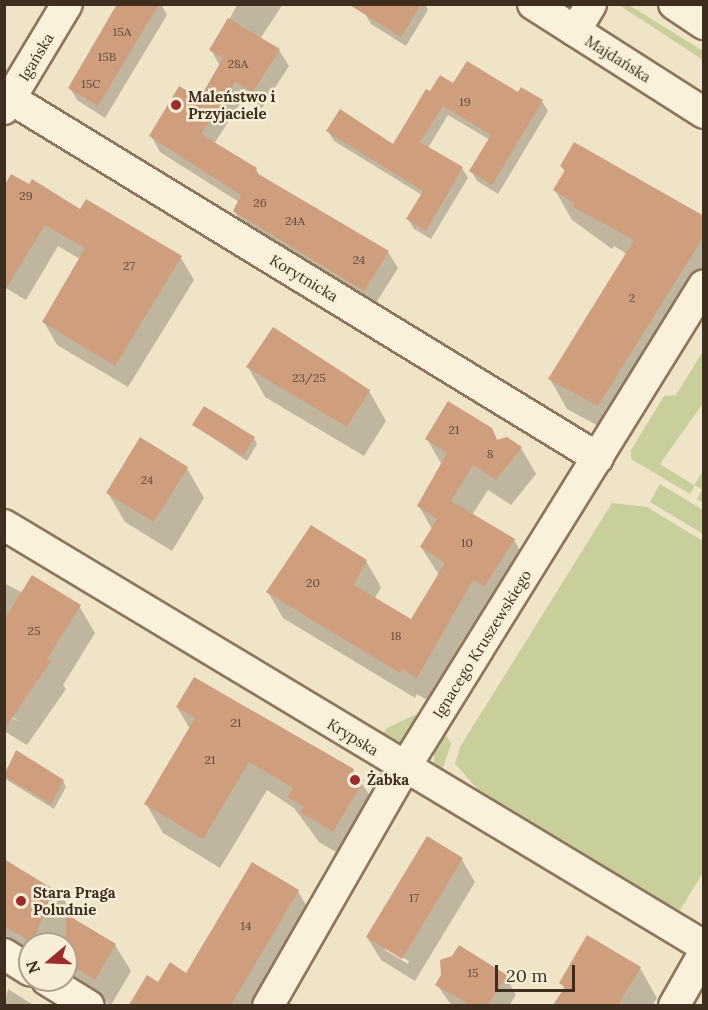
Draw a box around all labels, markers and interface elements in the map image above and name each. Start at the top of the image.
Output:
house number: 15A [113,25,131,39]
street label: Igańska [15,30,57,84]
street label: Majdańska [582,32,654,86]
house number: 15B [98,50,116,64]
house number: 28A [228,57,248,71]
house number: 15C [81,77,101,91]
place label: Maleństwo i Przyjaciele [188,87,275,122]
house number: 19 [459,95,471,109]
marker: Maleństwo i Przyjaciele [169,98,183,112]
house number: 29 [19,189,33,203]
house number: 26 [253,196,267,210]
house number: 24A [285,214,305,228]
street label: Korytnicka [267,251,341,305]
house number: 24 [353,253,365,267]
house number: 27 [123,259,135,273]
house number: 2 [629,291,635,305]
house number: 23/25 [292,371,326,385]
house number: 21 [449,423,459,437]
house number: 8 [487,447,493,461]
house number: 24 [141,473,153,487]
house number: 10 [461,536,473,550]
street label: Ignacego Kruszewskiego [429,566,535,722]
house number: 20 [306,576,320,590]
house number: 25 [28,624,40,638]
house number: 18 [390,629,402,643]
street label: Krypska [324,715,382,759]
house number: 21 [231,716,241,730]
house number: 21 [205,753,215,767]
place label: Żabka [367,771,409,789]
marker: Żabka [348,773,362,787]
place label: Stara Praga Poludnie [33,883,116,918]
house number: 17 [409,891,419,905]
marker: Stara Praga Poludnie [14,894,28,908]
house number: 14 [241,919,251,933]
north arrow [18,932,78,992]
scale bar [498,953,578,991]
text: N [21,958,44,976]
text: 20 m [506,964,548,987]
house number: 15 [468,966,478,980]

